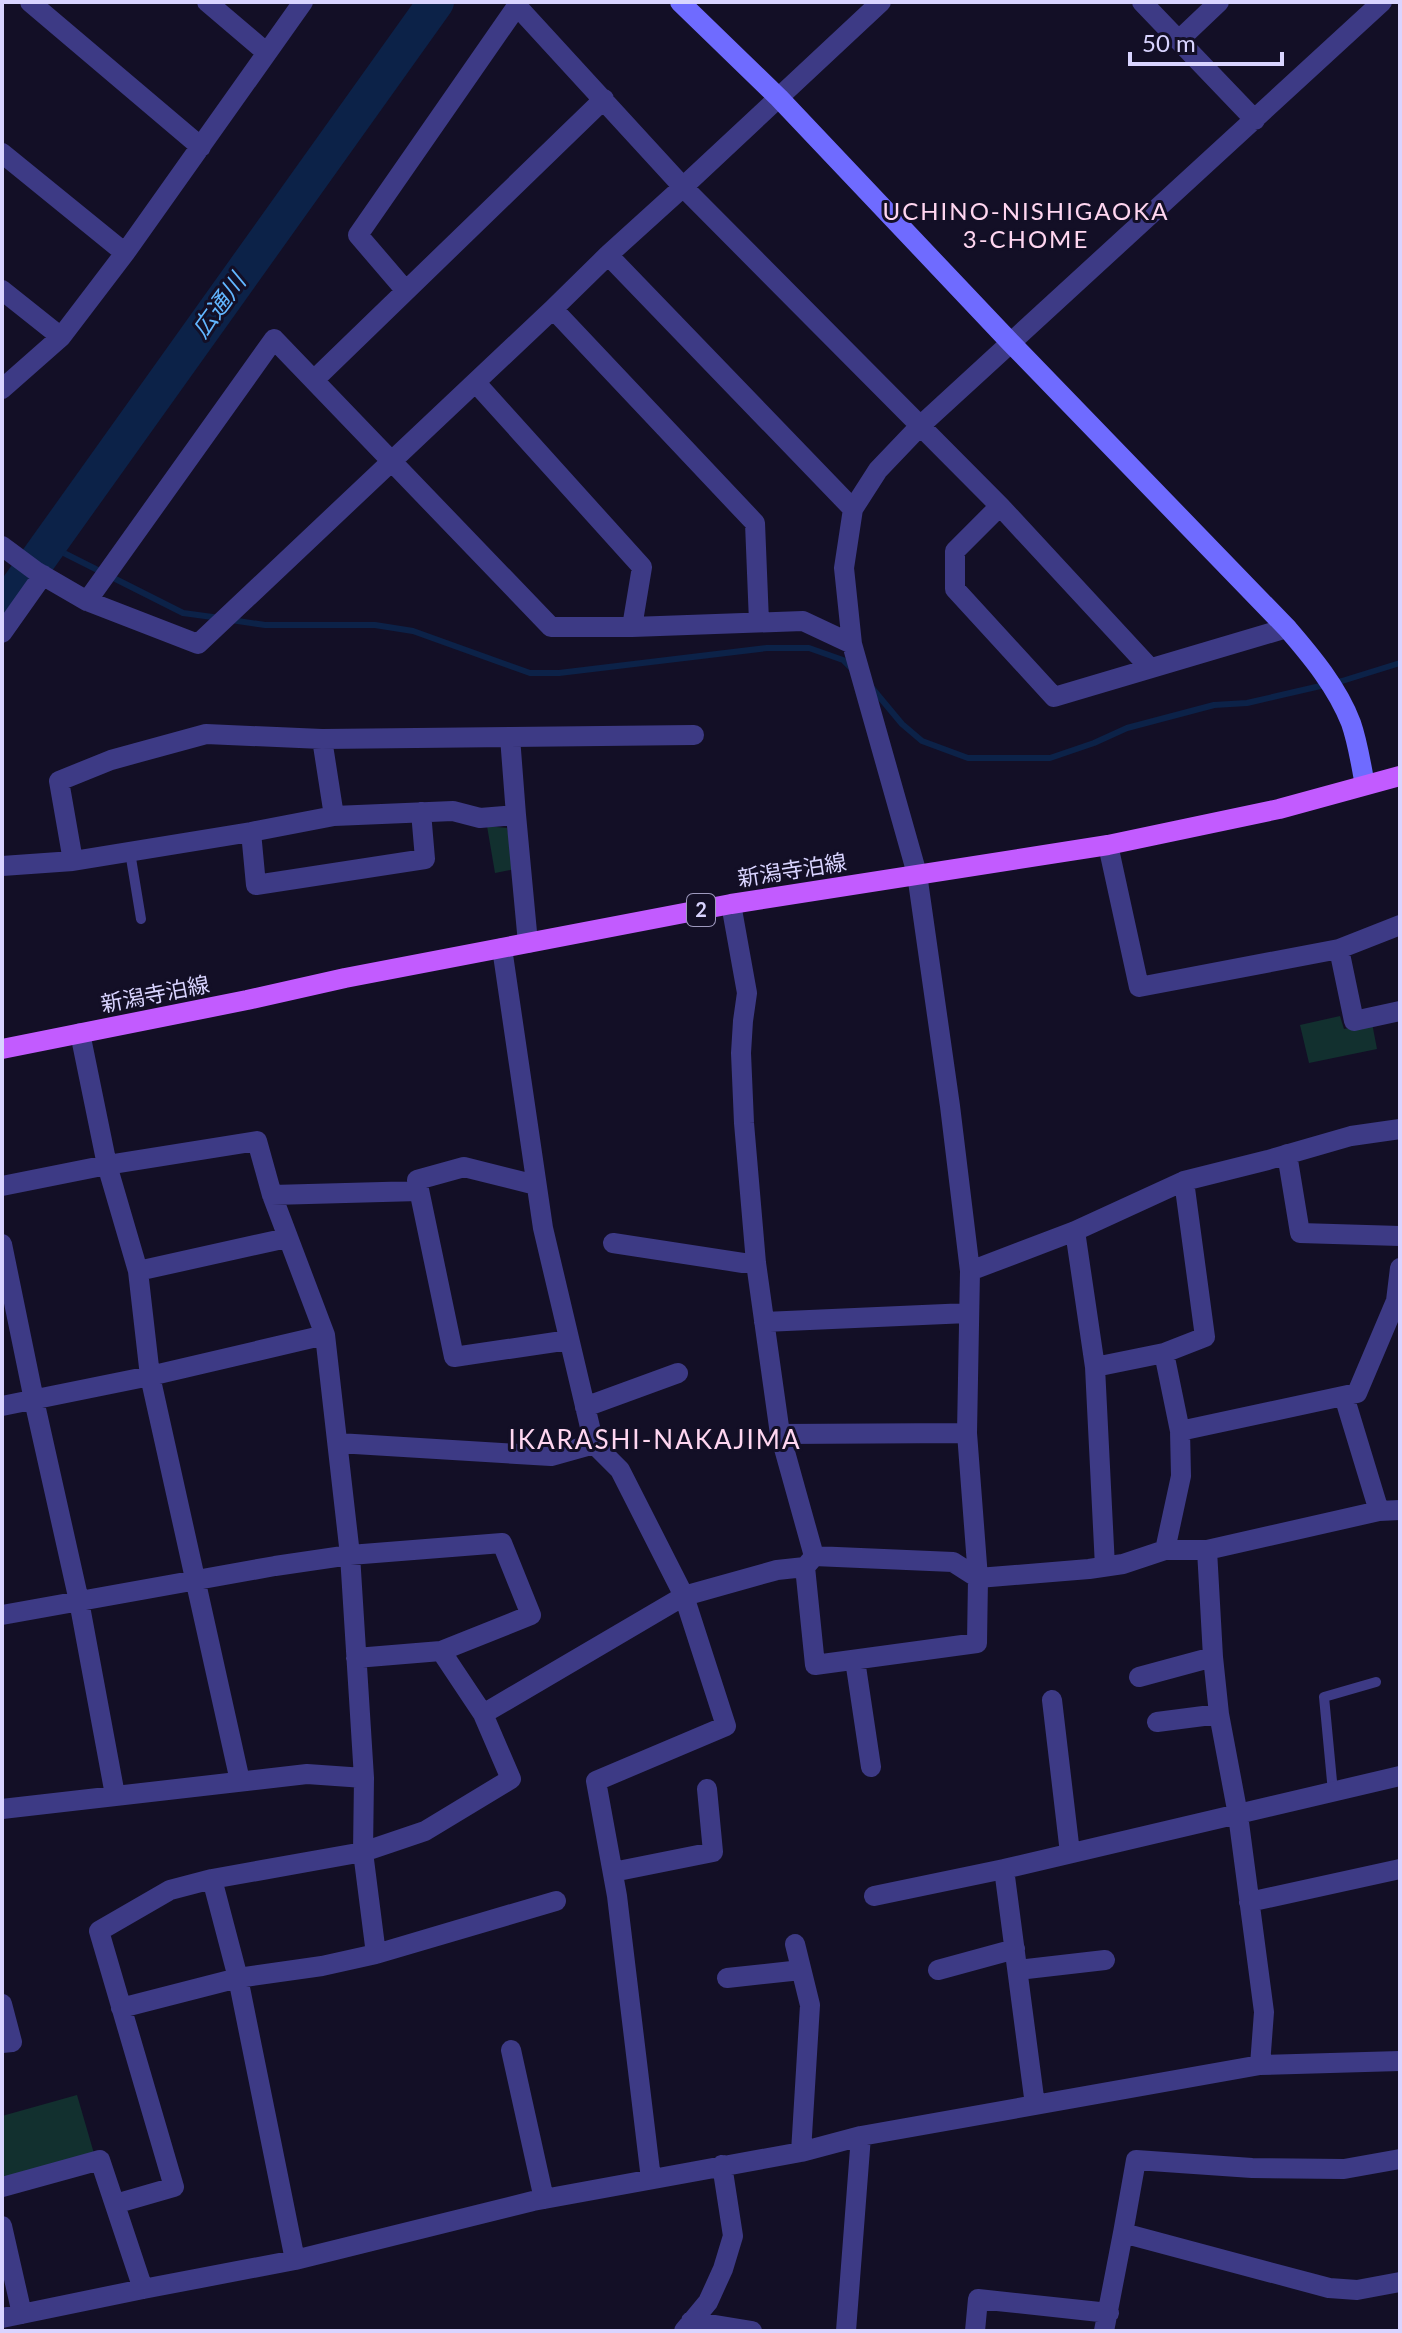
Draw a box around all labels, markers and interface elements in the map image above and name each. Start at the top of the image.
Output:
scale bar [1130,16,1282,66]
text: 50 m [1142,28,1196,57]
district label: UCHINO-NISHIGAOKA 3-CHOME [883,196,1169,253]
water label: 広通川 [185,265,252,343]
street label: 新潟寺泊線 [735,848,848,891]
road number: 2 [687,894,715,926]
street label: 新潟寺泊線 [98,970,211,1017]
district label: IKARASHI-NAKAJIMA [508,1423,802,1455]

